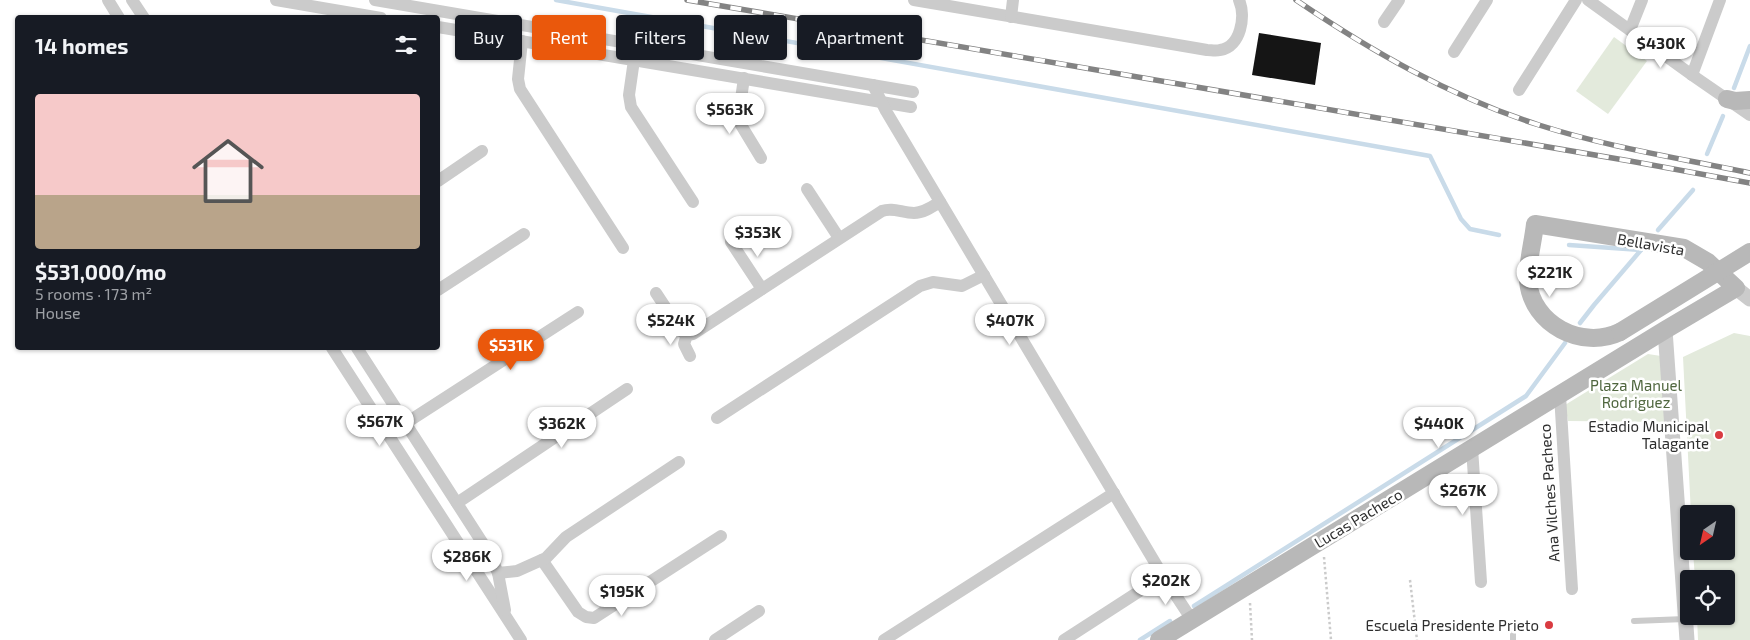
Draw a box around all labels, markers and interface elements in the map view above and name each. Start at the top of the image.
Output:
chip: Buy [455,15,522,60]
chip: Rent [532,15,606,60]
chip: Filters [616,15,704,60]
chip: New [714,15,787,60]
chip: Apartment [797,15,922,60]
pin: $430K [1626,27,1696,69]
icon: filters [392,31,420,59]
text: 14 homes [35,33,129,58]
text: $430K [1637,33,1685,52]
pin: $563K [695,92,765,135]
text: $563K [707,99,753,118]
icon: home [183,126,273,216]
pin: $353K [723,216,793,258]
text: $353K [735,222,781,241]
street label: Bellavista [1616,229,1686,259]
pin: $221K [1515,256,1585,298]
text: $531,000/mo [35,259,166,284]
text: $221K [1528,262,1572,281]
text: 5 rooms · 173 m² [35,284,152,303]
text: House [35,303,81,322]
pin: $524K [636,304,706,346]
pin: $407K [975,304,1045,346]
text: $524K [647,310,695,329]
text: $407K [986,310,1034,329]
pin: $531K [476,328,546,371]
text: $531K [489,335,533,354]
park label: Plaza Manuel Rodriguez [1590,376,1683,411]
pin: $567K [345,404,415,447]
pin: $362K [527,406,597,449]
pin: $440K [1404,406,1474,449]
text: $567K [357,411,403,430]
text: $362K [538,413,586,432]
text: $440K [1414,413,1464,432]
place label: Estadio Municipal Talagante [1588,417,1710,452]
street label: Ana Vilches Pacheco [1535,423,1563,563]
marker: Estadio Municipal Talagante [1713,429,1725,441]
pin: $267K [1428,474,1498,516]
text: $267K [1440,480,1486,499]
street label: Lucas Pacheco [1311,485,1405,551]
north arrow [1680,505,1735,560]
map controls [1680,505,1735,625]
pin: $286K [432,540,502,582]
text: $286K [443,546,491,565]
pin: $202K [1131,564,1201,606]
text: $202K [1142,570,1190,589]
button: locate [1680,570,1735,625]
pin: $195K [587,574,657,617]
text: $195K [600,581,644,600]
place label: Escuela Presidente Prieto [1366,616,1539,634]
marker: Escuela Presidente Prieto [1543,619,1555,631]

